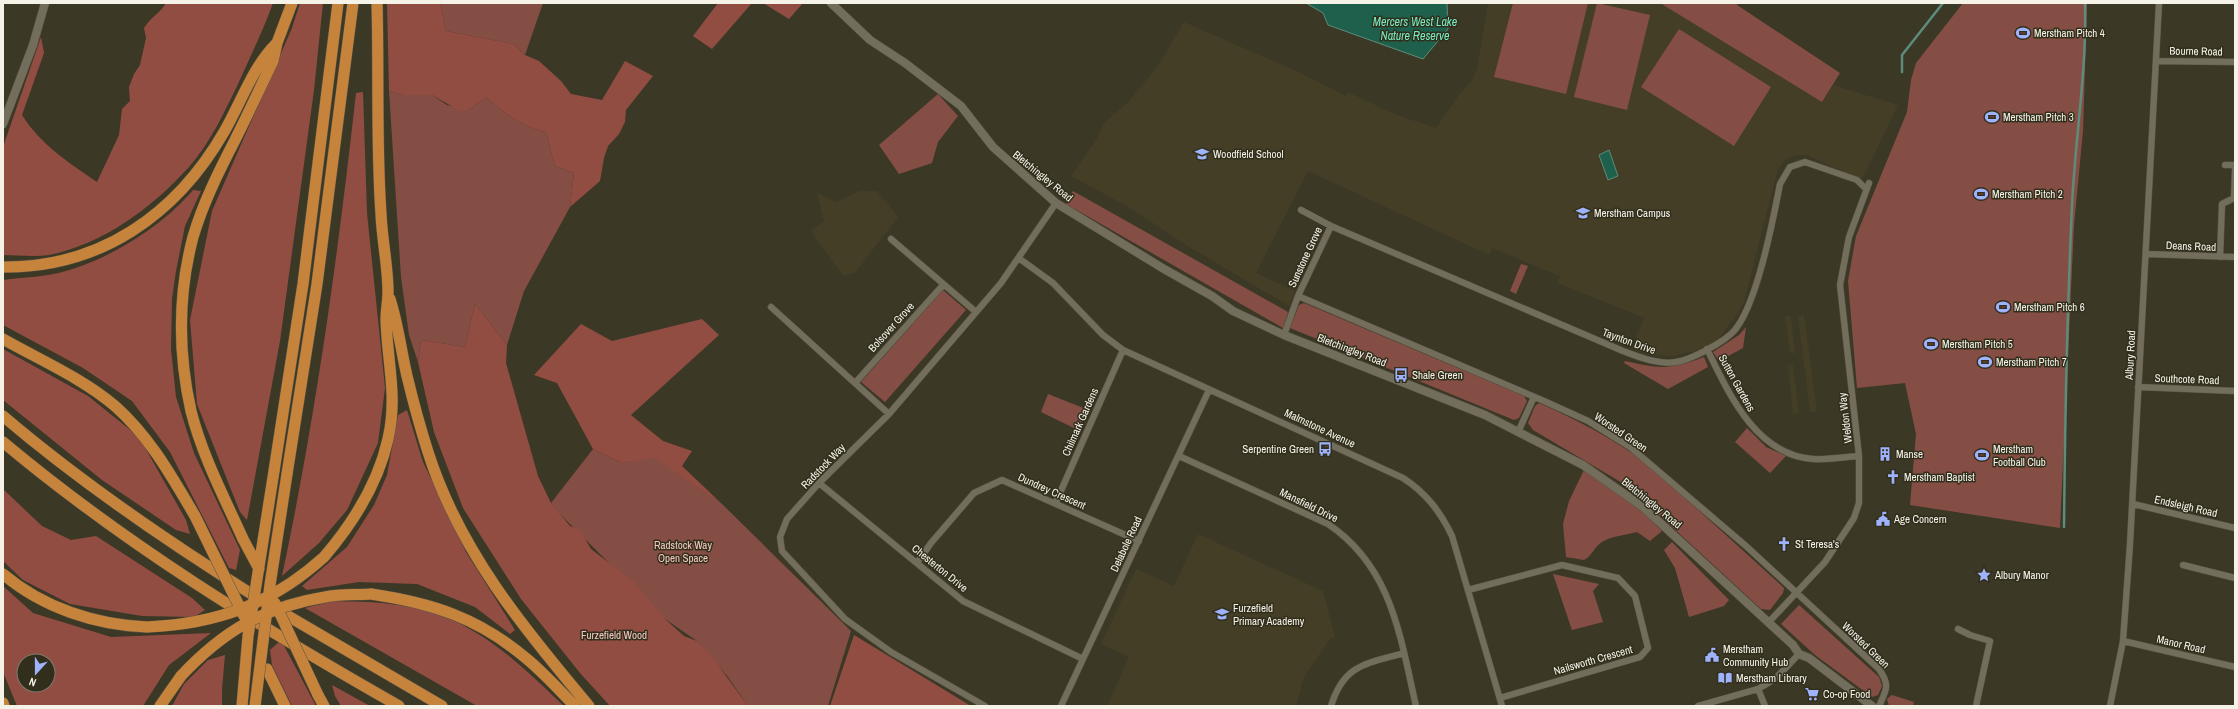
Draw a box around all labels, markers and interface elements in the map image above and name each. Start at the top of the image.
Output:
water label: Mercers West Lake Nature Reserve [1373,14,1458,44]
sports icon: Merstham Pitch 4 [2015,25,2031,41]
place label: Merstham Pitch 4 [2034,26,2105,40]
street label: Bourne Road [2169,44,2223,58]
sports icon: Merstham Pitch 3 [1984,109,2000,125]
place label: Merstham Pitch 3 [2003,110,2074,124]
school or university icon: Woodfield School [1194,146,1210,162]
place label: Woodfield School [1213,147,1284,161]
street label: Bletchingley Road [1010,148,1076,204]
sports icon: Merstham Pitch 2 [1973,186,1989,202]
place label: Merstham Pitch 2 [1992,187,2063,201]
school or university icon: Merstham Campus [1575,205,1591,221]
place label: Merstham Campus [1594,206,1671,220]
street label: Sunstone Grove [1285,225,1325,289]
street label: Deans Road [2166,238,2216,254]
street label: Bolsover Grove [865,299,917,355]
sports icon: Merstham Pitch 6 [1995,299,2011,315]
place label: Merstham Pitch 6 [2014,300,2085,314]
street label: Taynton Drive [1600,325,1658,357]
street label: Bletchingley Road [1315,330,1389,370]
street label: Albury Road [2122,330,2138,381]
sports icon: Merstham Pitch 5 [1923,336,1939,352]
place label: Merstham Pitch 5 [1942,337,2013,351]
street label: Sutton Gardens [1716,352,1759,414]
sports icon: Merstham Pitch 7 [1977,354,1993,370]
place label: Merstham Pitch 7 [1996,355,2067,369]
bus stop icon: Shale Green [1393,367,1409,383]
place label: Shale Green [1412,368,1463,382]
street label: Southcote Road [2154,371,2220,387]
street label: Chilmark Gardens [1059,385,1101,458]
street label: Weldon Way [1835,392,1855,444]
street label: Malmstone Avenue [1282,405,1358,451]
street label: Worsted Green [1592,409,1650,455]
street label: Radstock Way [798,440,848,492]
bus stop icon: Serpentine Green [1317,441,1333,457]
place label: Serpentine Green [1242,442,1314,456]
place label: Merstham Football Club [1993,442,2046,469]
building icon: Manse [1877,446,1893,462]
place label: Manse [1896,447,1923,461]
sports icon: Merstham Football Club [1974,447,1990,463]
church icon: Merstham Baptist [1885,469,1901,485]
street label: Dundrey Crescent [1016,470,1088,512]
place label: Merstham Baptist [1904,470,1975,484]
street label: Bletchingley Road [1619,475,1685,531]
street label: Mansfield Drive [1278,485,1340,525]
street label: Endsleigh Road [2153,492,2219,520]
public building icon: Age Concern [1875,511,1891,527]
place label: Age Concern [1893,512,1947,526]
street label: Delabole Road [1107,514,1145,574]
church icon: St Teresa's [1776,536,1792,552]
place label: St Teresa's [1795,537,1840,551]
park label: Radstock Way Open Space [654,538,712,565]
street label: Chesterton Drive [909,541,971,595]
place icon: Albury Manor [1976,567,1992,583]
place label: Albury Manor [1994,568,2049,582]
place label: Furzefield Primary Academy [1233,601,1305,628]
school or university icon: Furzefield Primary Academy [1214,606,1230,622]
street label: Worsted Green [1839,619,1893,671]
park label: Furzefield Wood [581,628,647,642]
street label: Manor Road [2155,632,2207,656]
street label: Nailsworth Crescent [1552,642,1634,678]
place label: Merstham Community Hub [1723,642,1788,669]
public building icon: Merstham Community Hub [1704,647,1720,663]
north arrow [16,653,56,693]
library icon: Merstham Library [1717,670,1733,686]
place label: Merstham Library [1736,671,1807,685]
text: N [27,675,38,690]
supermarket icon: Co-op Food [1804,686,1820,702]
place label: Co-op Food [1823,687,1870,701]

